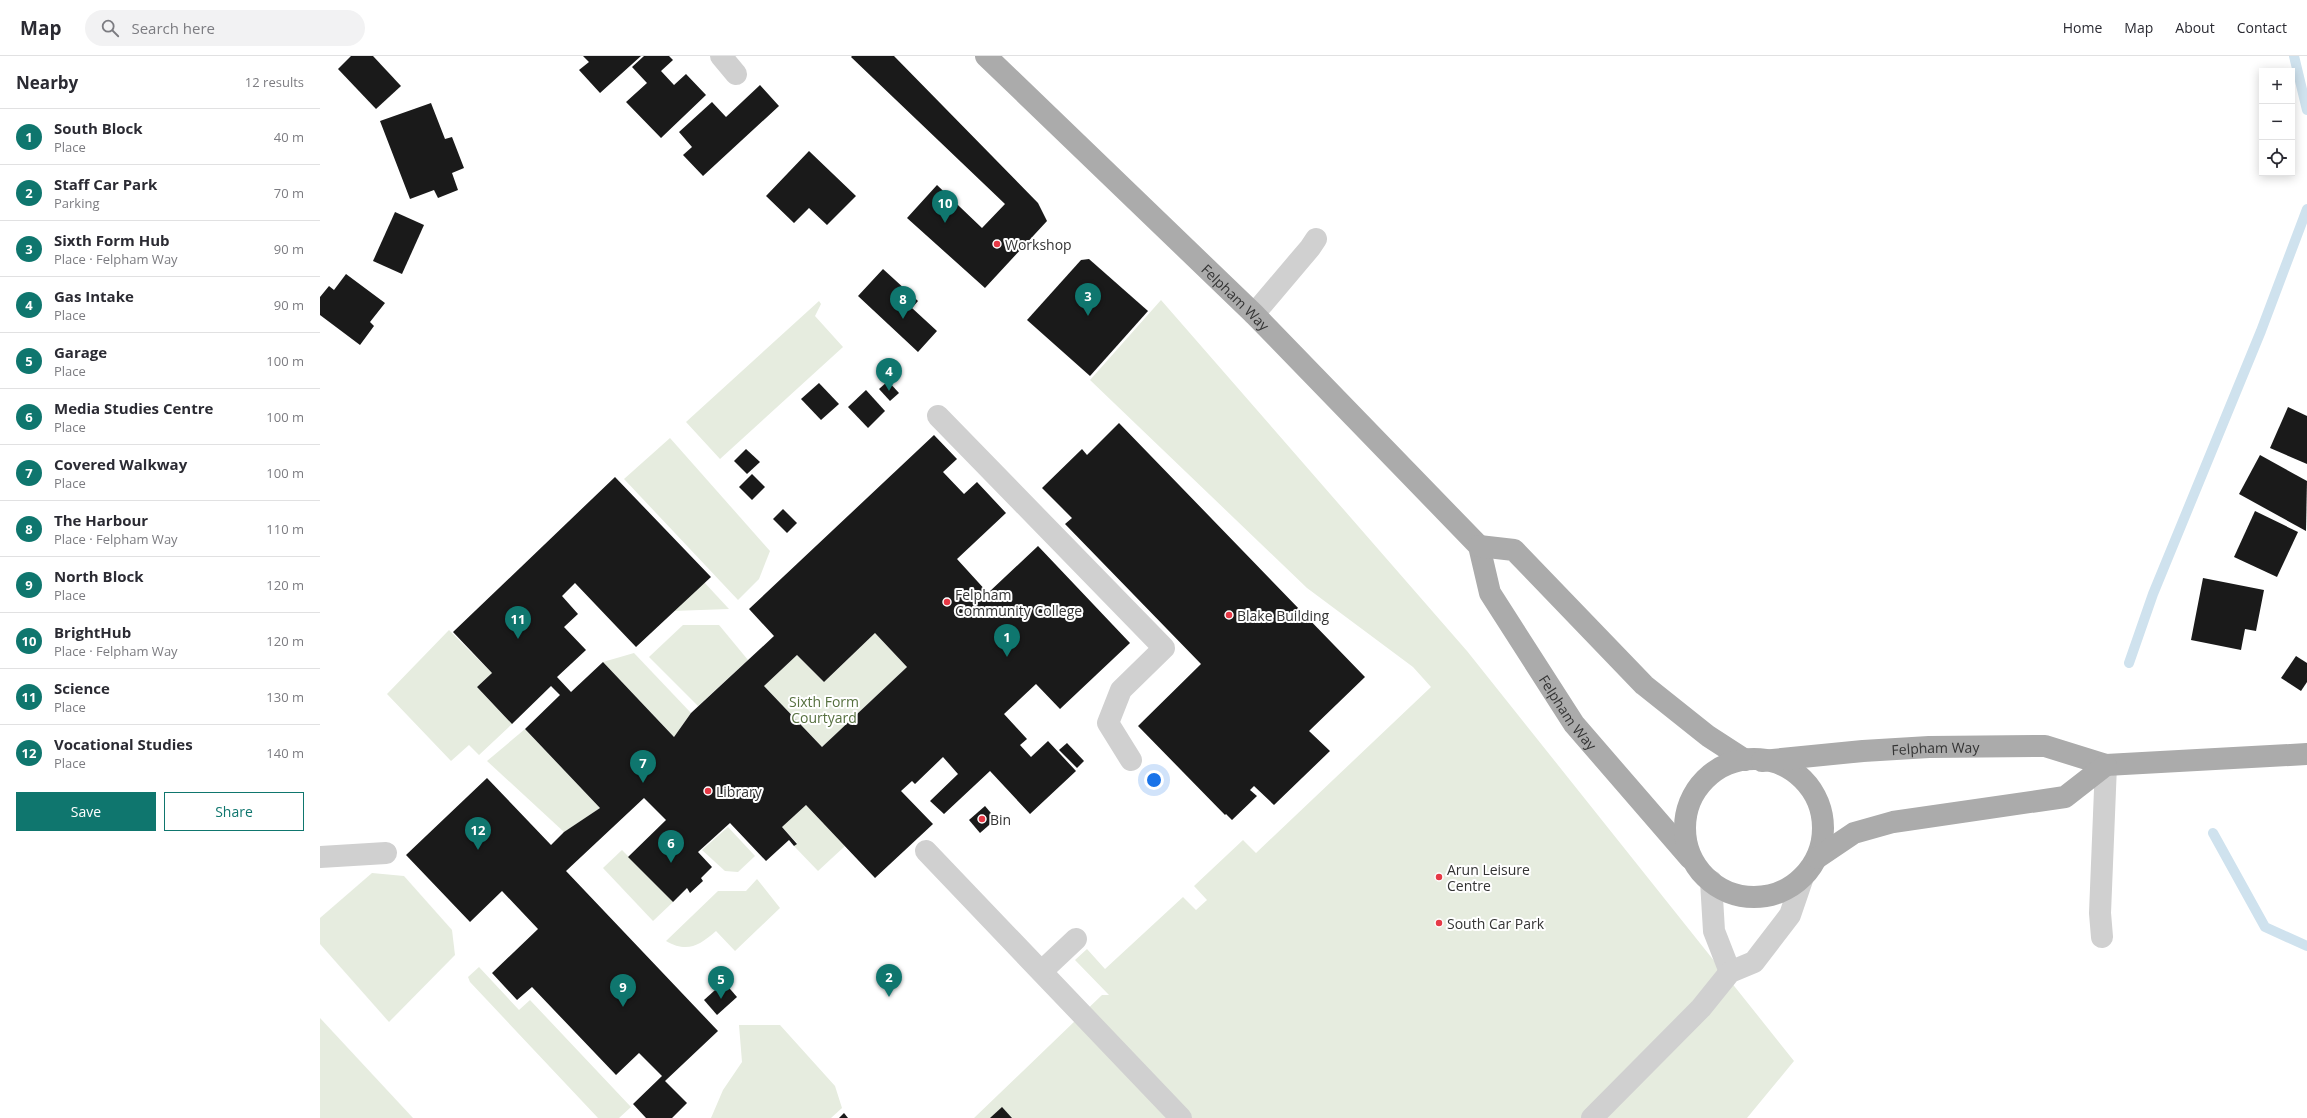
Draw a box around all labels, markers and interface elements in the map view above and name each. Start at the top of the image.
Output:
search box [85,10,365,46]
text: Map [20,15,61,41]
icon: search [99,17,121,39]
text: Search here [131,18,215,38]
text: Home [2063,18,2102,37]
text: Map [2124,18,2153,37]
text: About [2175,18,2215,37]
text: Contact [2237,18,2287,37]
map controls [2259,68,2295,176]
button: + [2259,68,2295,104]
text: Nearby [16,71,78,94]
text: 12 results [245,73,304,91]
button: − [2259,104,2295,140]
text: South Block [54,118,143,138]
text: 1 [25,128,33,146]
text: 40 m [274,128,304,146]
text: Place [54,138,86,156]
button: locate [2259,140,2295,176]
text: Staff Car Park [54,174,157,194]
text: 2 [25,184,33,202]
text: 70 m [274,184,304,202]
pin: 10 [932,190,958,223]
text: Parking [54,194,100,212]
text: Sixth Form Hub [54,230,170,250]
place label: Workshop [1005,235,1072,254]
marker: Workshop [992,239,1002,249]
text: 3 [25,240,33,258]
text: 90 m [274,240,304,258]
text: Place · Felpham Way [54,250,178,268]
street label: Felpham Way [1198,259,1275,335]
pin: 3 [1075,283,1101,316]
text: Gas Intake [54,286,134,306]
pin: 8 [890,286,916,319]
text: 4 [25,296,33,314]
text: 90 m [274,296,304,314]
text: Place [54,306,86,324]
text: Garage [54,342,107,362]
text: 5 [25,352,33,370]
text: 100 m [266,352,304,370]
pin: 4 [876,358,902,391]
text: Place [54,362,86,380]
text: Media Studies Centre [54,398,213,418]
text: 6 [25,408,33,426]
text: 100 m [266,408,304,426]
text: Place [54,418,86,436]
text: Covered Walkway [54,454,187,474]
text: 7 [25,464,33,482]
text: 100 m [266,464,304,482]
text: Place [54,474,86,492]
text: The Harbour [54,510,148,530]
text: 8 [25,520,33,538]
text: 110 m [266,520,304,538]
text: Place · Felpham Way [54,530,178,548]
text: North Block [54,566,144,586]
text: 9 [25,576,33,594]
text: 120 m [266,576,304,594]
place label: Felpham Community College [955,585,1082,620]
text: Place [54,586,86,604]
marker: Felpham Community College [942,597,952,607]
pin: 11 [505,606,531,639]
place label: Blake Building [1237,606,1330,625]
marker: Blake Building [1224,610,1234,620]
text: BrightHub [54,622,131,642]
pin: 1 [994,624,1020,657]
text: 10 [22,632,36,650]
text: 120 m [266,632,304,650]
text: Place · Felpham Way [54,642,178,660]
street label: Felpham Way [1535,671,1602,754]
text: Science [54,678,110,698]
text: 11 [22,688,36,706]
text: 130 m [266,688,304,706]
park label: Sixth Form Courtyard [789,692,859,727]
text: Place [54,698,86,716]
text: Vocational Studies [54,734,193,754]
street label: Felpham Way [1891,737,1980,759]
text: 12 [22,744,36,762]
text: 140 m [266,744,304,762]
pin: 7 [630,750,656,783]
text: Place [54,754,86,772]
your location [1144,770,1164,790]
place label: Library [716,782,763,801]
marker: Library [703,786,713,796]
button: Save [16,792,156,831]
button: Share [164,792,304,831]
place label: Bin [990,810,1011,829]
marker: Bin [977,814,987,824]
pin: 12 [465,817,491,850]
pin: 6 [658,830,684,863]
place label: Arun Leisure Centre [1447,860,1530,895]
marker: Arun Leisure Centre [1434,872,1444,882]
place label: South Car Park [1447,914,1545,933]
marker: South Car Park [1434,918,1444,928]
pin: 2 [876,964,902,997]
pin: 5 [708,966,734,999]
pin: 9 [610,974,636,1007]

